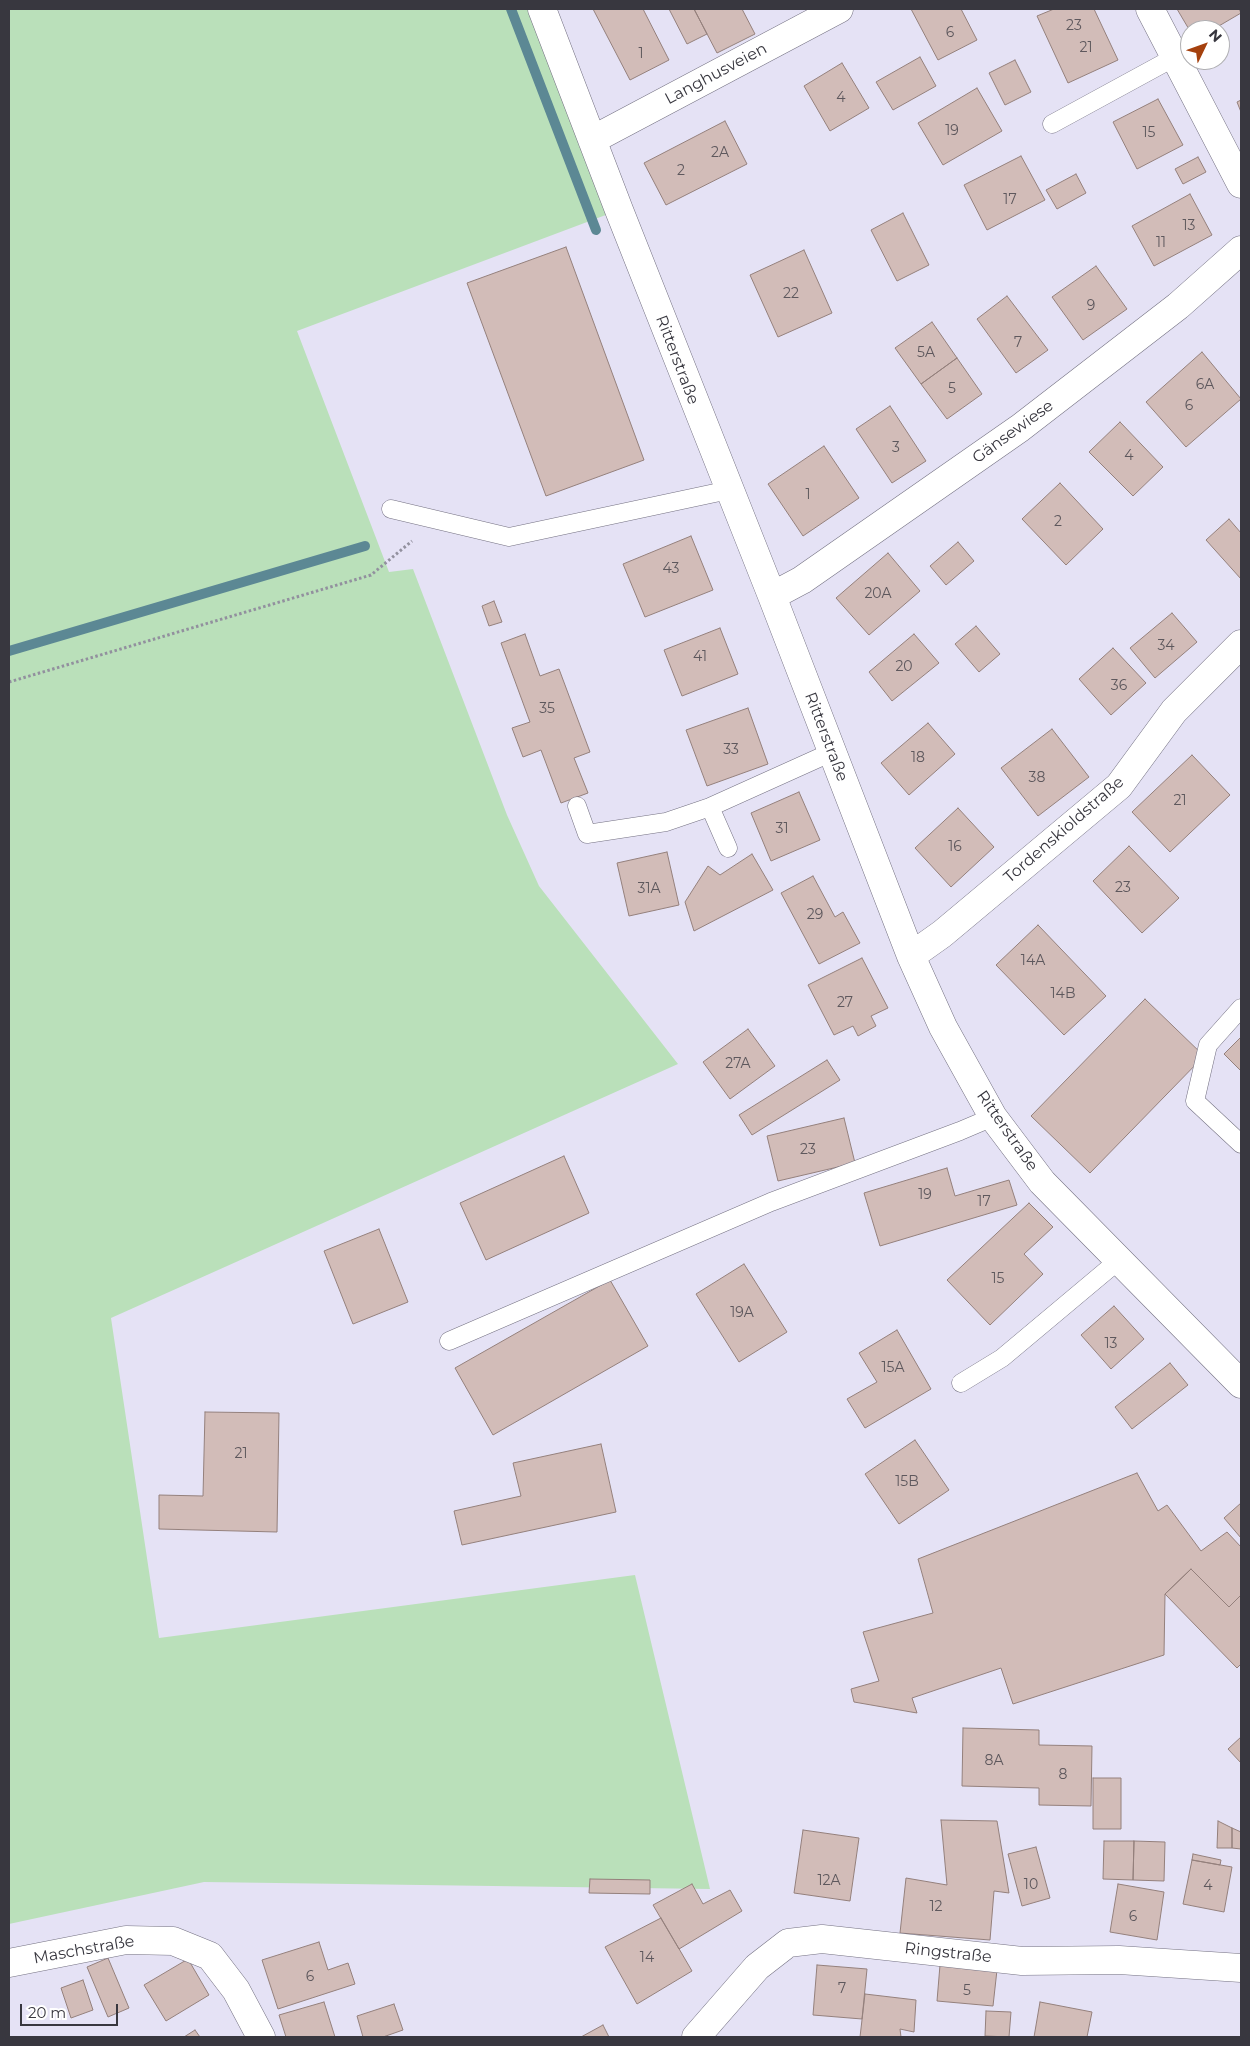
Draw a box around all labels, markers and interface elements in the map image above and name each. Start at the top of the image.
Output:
house number: 23 [1066,18,1082,34]
north arrow [1180,20,1230,70]
house number: 6 [946,25,954,41]
text: N [1205,25,1226,46]
street label: Langhusveien [662,39,770,109]
house number: 21 [1079,40,1093,56]
house number: 1 [638,46,644,62]
house number: 4 [836,90,846,106]
house number: 19 [945,123,959,139]
house number: 15 [1143,125,1155,141]
house number: 2A [711,145,729,161]
house number: 2 [677,163,685,179]
house number: 17 [1003,192,1017,208]
house number: 13 [1183,218,1195,234]
house number: 11 [1156,235,1166,251]
house number: 22 [783,286,799,302]
house number: 9 [1087,298,1095,314]
street label: Ritterstraße [651,313,703,407]
house number: 7 [1014,335,1022,351]
house number: 5A [917,345,935,361]
house number: 6A [1196,377,1214,393]
house number: 5 [948,381,956,397]
street label: Gänsewiese [969,396,1057,468]
house number: 6 [1185,398,1193,414]
house number: 3 [892,440,900,456]
house number: 4 [1124,448,1134,464]
house number: 1 [805,487,811,503]
house number: 2 [1054,514,1062,530]
house number: 43 [663,561,679,577]
house number: 20A [864,586,892,602]
house number: 34 [1157,638,1175,654]
house number: 41 [693,649,707,665]
house number: 20 [895,659,913,675]
house number: 36 [1111,678,1127,694]
street label: Ritterstraße [800,690,852,784]
house number: 35 [539,701,555,717]
house number: 33 [723,742,739,758]
house number: 18 [911,750,925,766]
house number: 38 [1029,770,1045,786]
street label: Tordenskioldstraße [1000,773,1128,887]
house number: 21 [1173,793,1187,809]
house number: 31 [776,821,788,837]
house number: 16 [948,839,962,855]
house number: 23 [1115,880,1131,896]
house number: 31A [638,881,660,897]
house number: 29 [807,907,823,923]
house number: 14A [1021,953,1045,969]
house number: 14B [1051,986,1075,1002]
house number: 27 [837,995,853,1011]
house number: 27A [725,1056,751,1072]
street label: Ritterstraße [972,1087,1042,1175]
house number: 23 [800,1142,816,1158]
house number: 19 [918,1187,932,1203]
house number: 17 [977,1194,991,1210]
house number: 15 [992,1271,1004,1287]
house number: 19A [730,1305,754,1321]
house number: 13 [1105,1336,1117,1352]
house number: 15A [881,1360,905,1376]
house number: 21 [234,1446,248,1462]
house number: 15B [895,1474,919,1490]
house number: 8A [985,1753,1003,1769]
house number: 8 [1059,1767,1067,1783]
house number: 12A [817,1873,841,1889]
house number: 10 [1024,1877,1038,1893]
house number: 4 [1203,1878,1213,1894]
house number: 12 [929,1899,943,1915]
house number: 6 [1129,1909,1137,1925]
street label: Maschstraße [32,1932,136,1968]
street label: Ringstraße [903,1939,993,1967]
house number: 14 [640,1950,654,1966]
house number: 6 [306,1969,314,1985]
house number: 7 [838,1981,846,1997]
house number: 5 [963,1983,971,1999]
scale bar [22,1994,120,2026]
text: 20 m [28,2003,66,2022]

